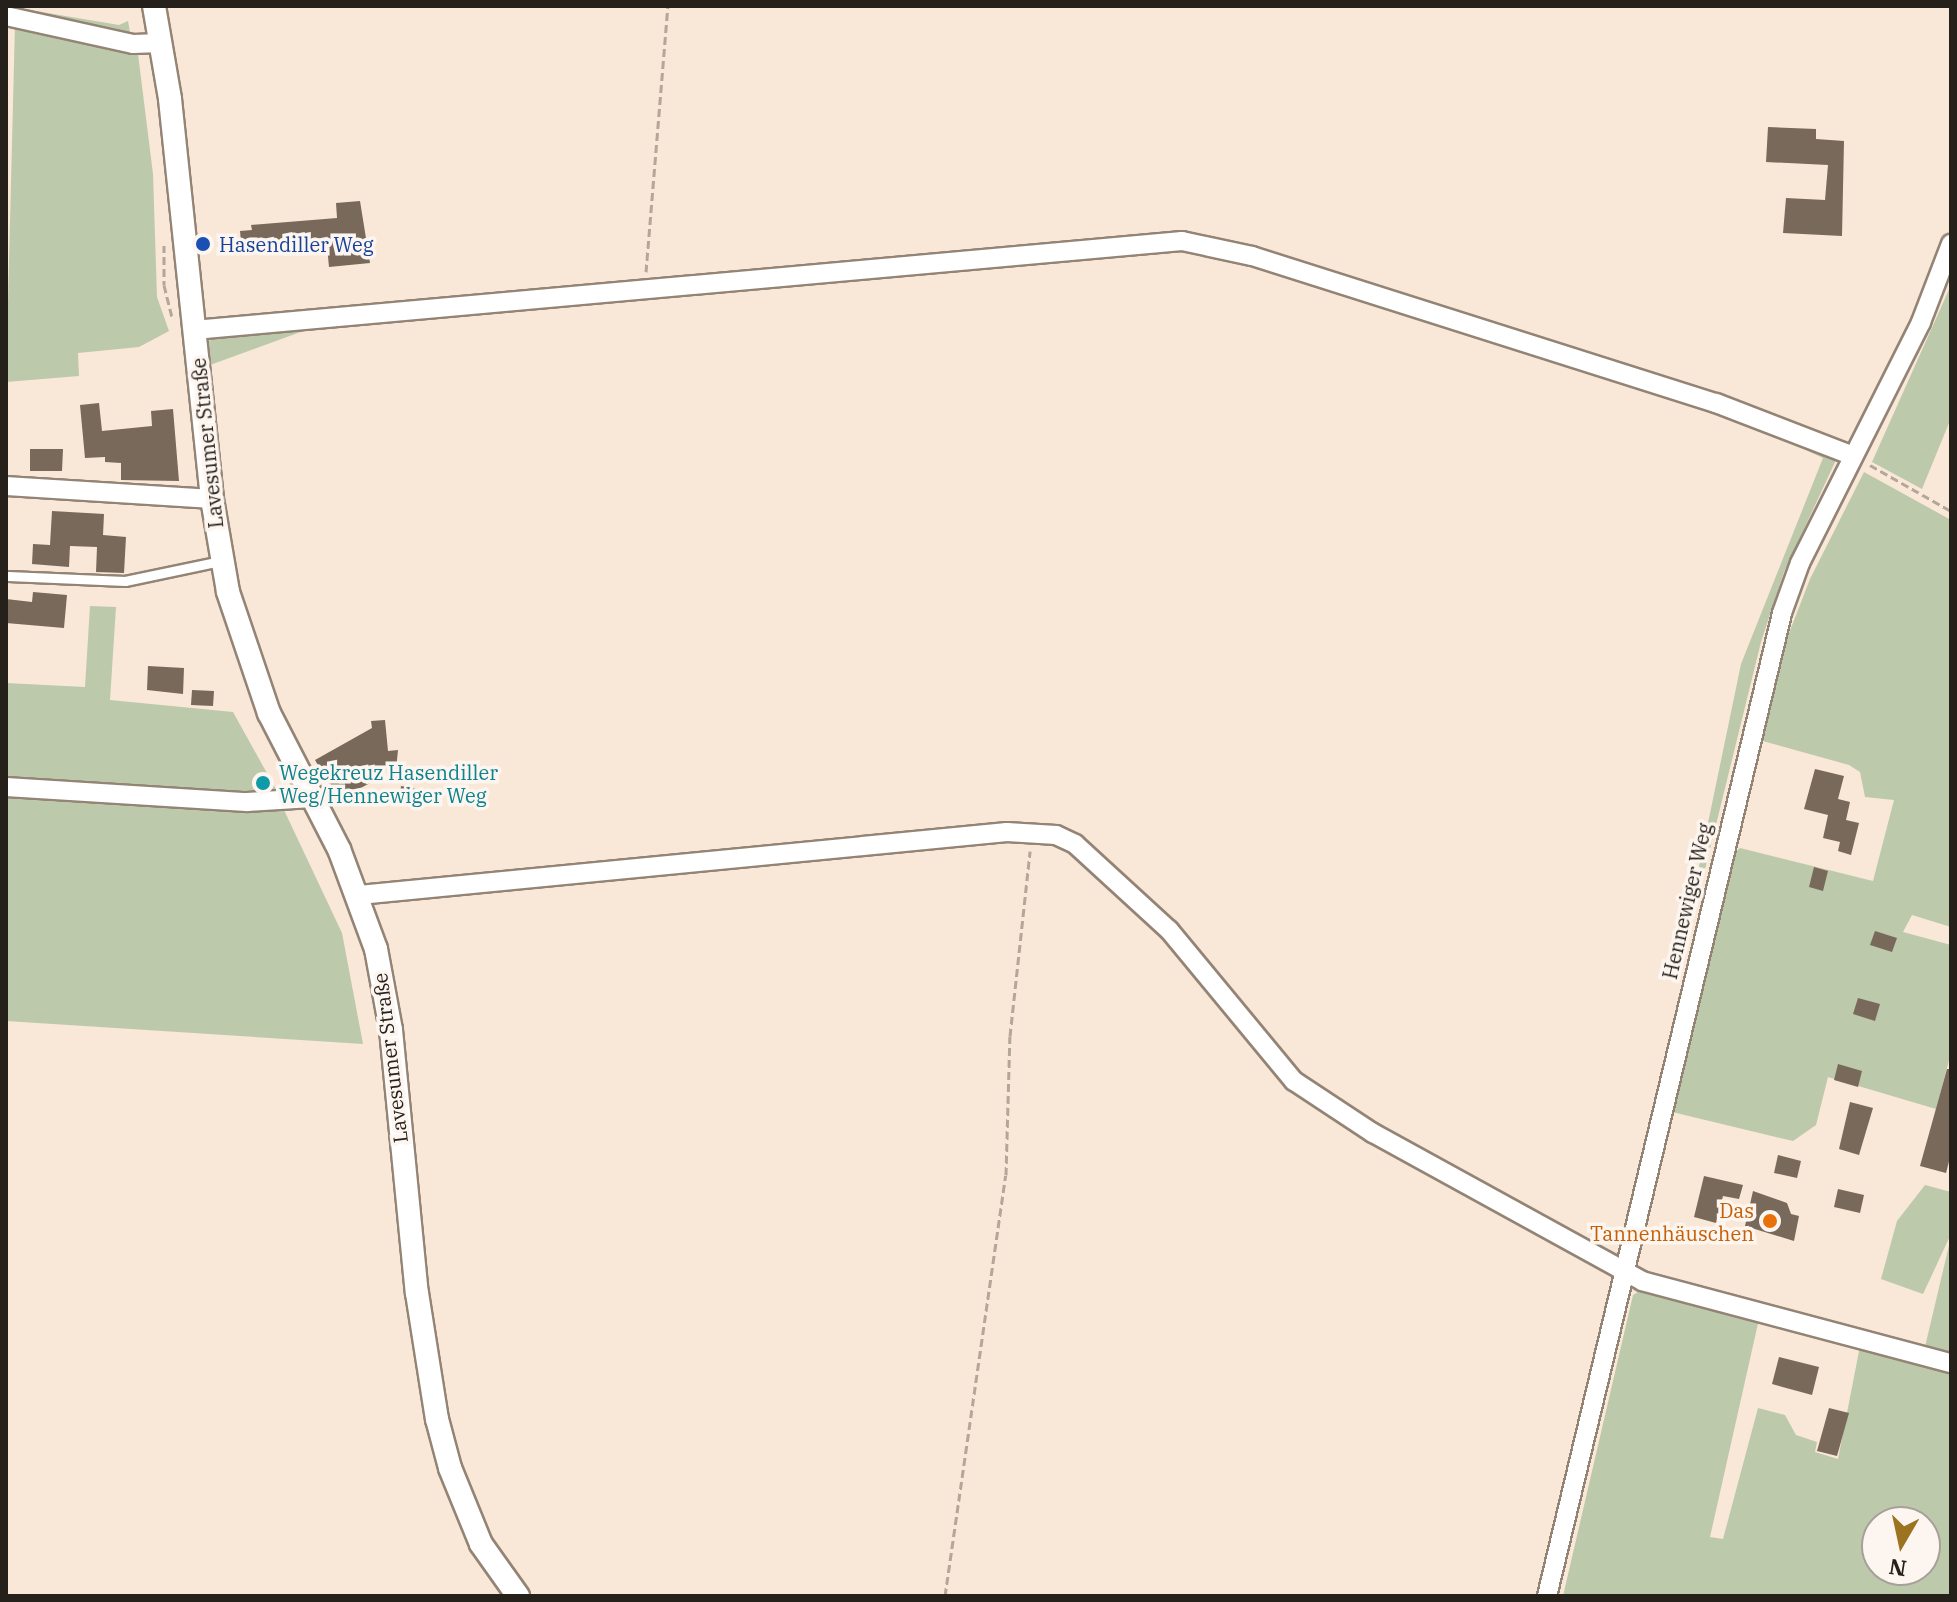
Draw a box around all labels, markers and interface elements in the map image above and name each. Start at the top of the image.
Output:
place label: Hasendiller Weg [219,232,374,256]
marker: Hasendiller Weg [194,235,212,253]
street label: Lavesumer Straße [186,357,228,529]
place label: Wegekreuz Hasendiller Weg/Hennewiger Weg [279,760,498,807]
marker: Wegekreuz Hasendiller Weg/Hennewiger Weg [254,774,272,792]
street label: Hennewiger Weg [1657,821,1717,981]
street label: Lavesumer Straße [368,972,412,1144]
place label: Das Tannenhäuschen [1590,1198,1754,1245]
marker: Das Tannenhäuschen [1761,1212,1779,1230]
north arrow [1861,1506,1941,1586]
text: N [1887,1553,1908,1584]

